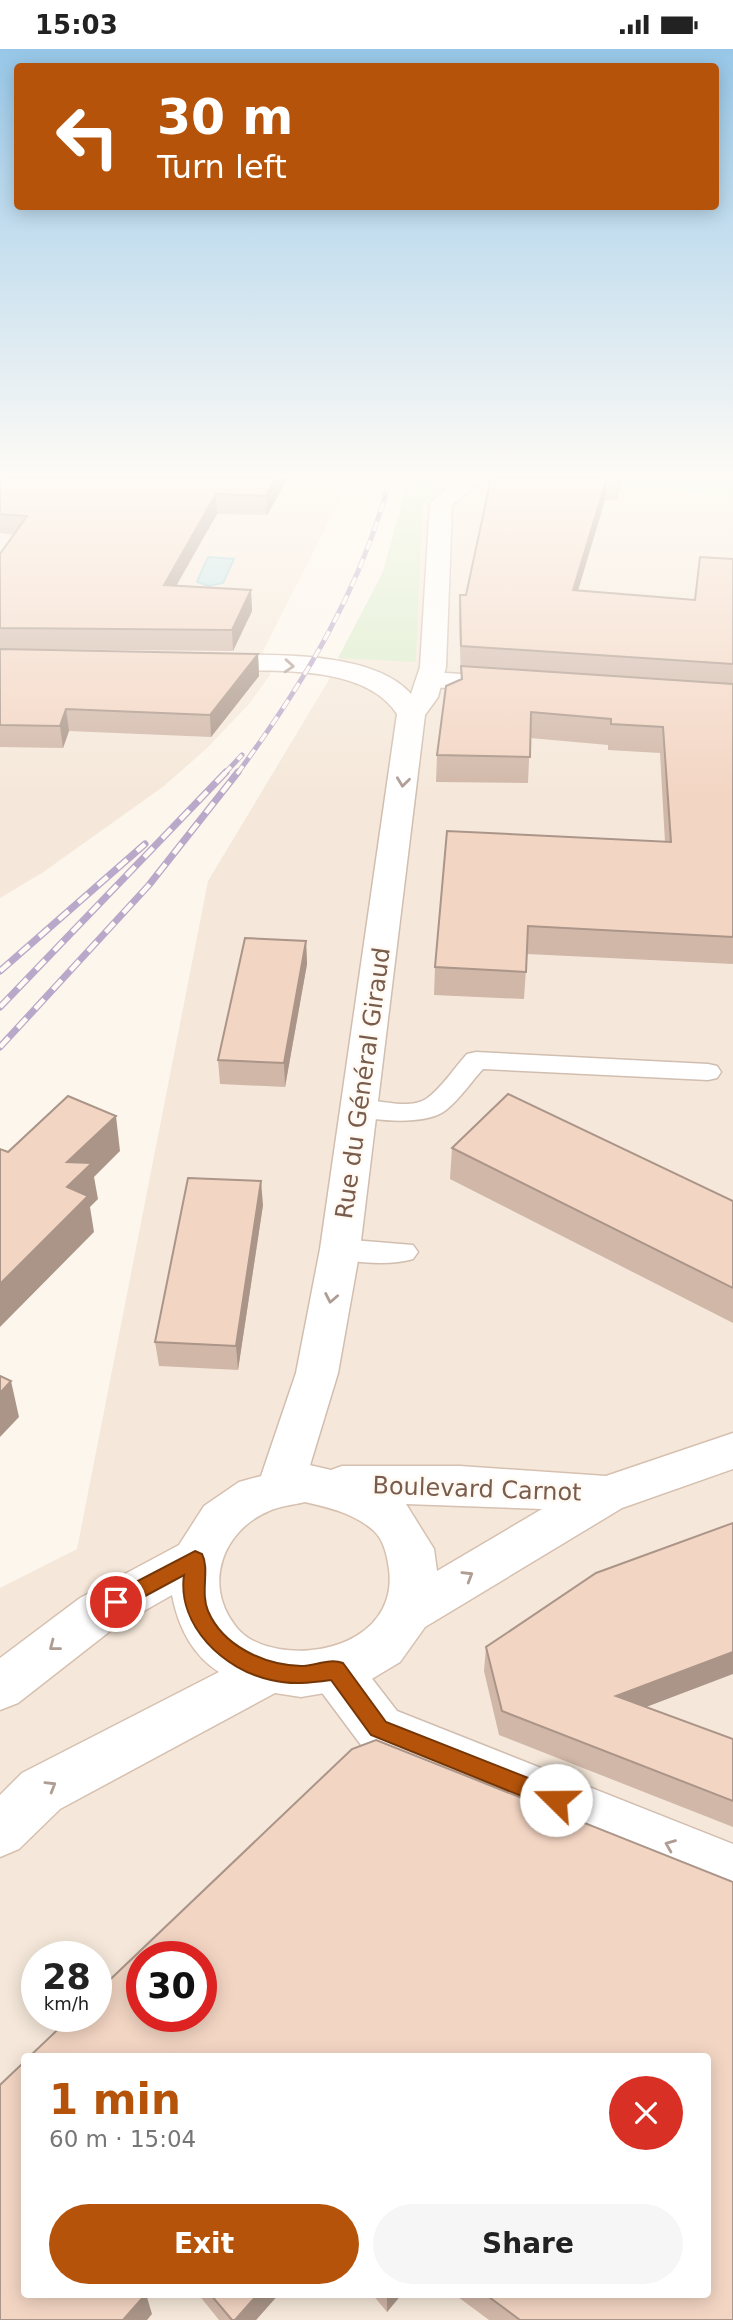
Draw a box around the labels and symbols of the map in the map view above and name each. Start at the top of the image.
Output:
one-way arrow [283,658,294,673]
one-way arrow [395,776,410,787]
street label: Rue du Général Giraud [330,945,396,1221]
one-way arrow [324,1292,339,1304]
street label: Boulevard Carnot [372,1471,582,1507]
pin [86,1572,146,1632]
one-way arrow [461,1572,474,1585]
one-way arrow [49,1637,62,1650]
position arrow [519,1763,593,1837]
one-way arrow [43,1781,56,1794]
one-way arrow [664,1840,676,1854]
speed limit sign: 30 [126,1941,217,2032]

